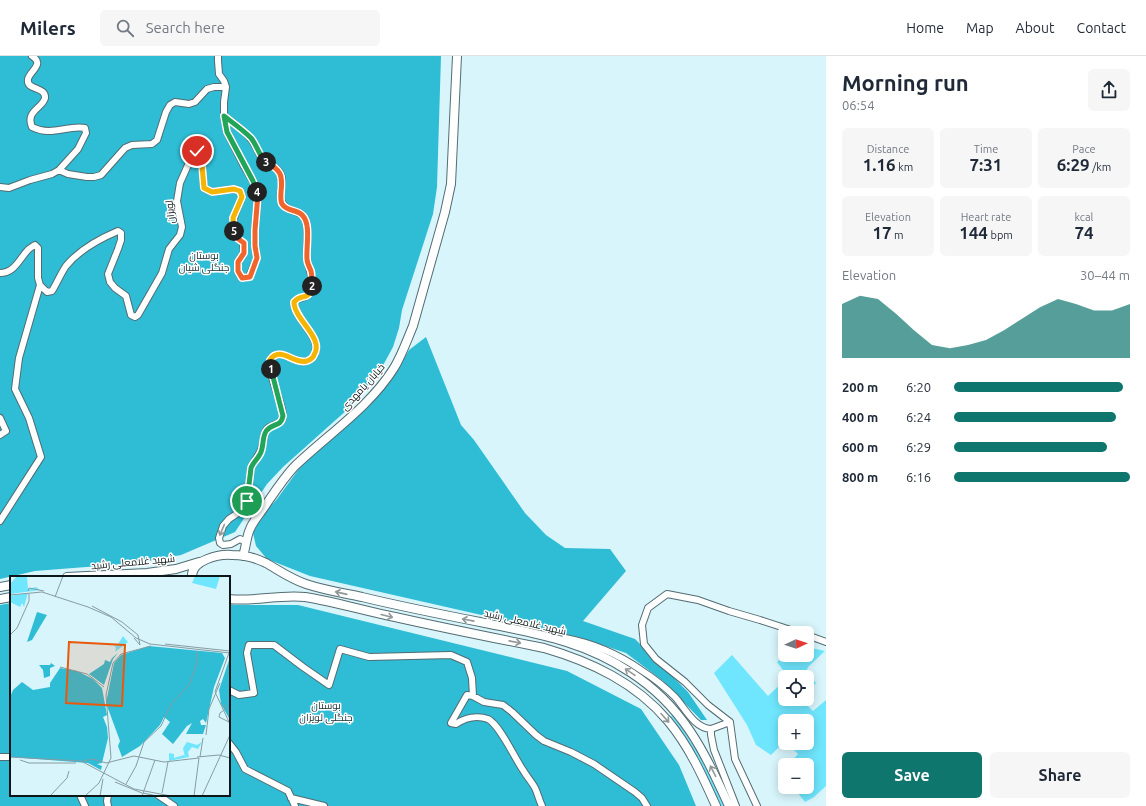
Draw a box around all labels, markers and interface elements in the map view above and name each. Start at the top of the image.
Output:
search box [100,10,380,46]
text: Milers [20,17,76,39]
icon: search [114,17,136,39]
text: Search here [146,19,225,36]
text: Home [906,20,944,36]
text: Map [966,20,994,36]
text: About [1016,20,1055,36]
text: Contact [1077,20,1126,36]
button: share [1088,69,1130,111]
text: Morning run [842,70,969,95]
text: 06:54 [842,98,875,112]
pin [180,134,214,168]
icon: check [186,140,208,162]
text: Distance [867,143,909,155]
text: Time [974,143,998,155]
text: Pace [1072,143,1096,155]
pin: 3 [256,152,276,172]
text: 1.16 [863,155,896,174]
text: 7:31 [970,155,1002,174]
text: 6:29 [1057,155,1090,174]
text: 3 [263,156,269,168]
text: km [896,161,913,173]
text: /km [1090,161,1111,173]
pin: 4 [247,182,267,202]
text: 4 [254,186,260,198]
street label: لویزان [163,200,178,224]
text: Elevation [865,211,911,223]
text: Heart rate [961,211,1011,223]
text: kcal [1075,211,1094,223]
pin: 5 [224,221,244,241]
text: 17 [872,223,892,242]
text: 144 [959,223,988,242]
text: 74 [1074,223,1094,242]
text: 5 [231,225,237,237]
text: m [892,229,904,241]
text: bpm [988,229,1013,241]
park label: بوستان جنگلی شیان [179,250,229,274]
text: Elevation [842,268,896,282]
text: 30–44 m [1080,268,1130,282]
pin: 2 [302,276,322,296]
text: 2 [309,280,315,292]
pin: 1 [261,359,281,379]
street label: خیابان یامهدی [339,361,388,413]
text: 1 [268,363,274,375]
text: 200 m [842,380,878,394]
text: 6:20 [906,380,931,394]
text: 400 m [842,410,878,424]
text: 6:24 [906,410,931,424]
text: 600 m [842,440,878,454]
text: 6:29 [906,440,931,454]
text: 800 m [842,470,878,484]
text: 6:16 [906,470,931,484]
pin [230,484,264,518]
icon: arrive [236,490,258,512]
one-way arrow [218,524,226,536]
street label: شهید غلامعلی رشید [91,553,176,572]
inset map [10,576,230,796]
one-way arrow [335,588,348,596]
street label: شهید غلامعلی رشید [482,607,567,638]
one-way arrow [381,612,394,620]
one-way arrow [462,615,475,623]
north arrow [778,626,814,662]
map controls [778,626,814,794]
one-way arrow [508,638,521,646]
one-way arrow [625,668,636,677]
button: locate [778,670,814,706]
park label: بوستان جنگلی لویزان [299,700,353,724]
one-way arrow [660,712,669,722]
button: + [778,714,814,750]
button: Save [842,752,982,798]
button: Share [990,752,1130,798]
button: − [778,758,814,794]
one-way arrow [708,765,716,777]

